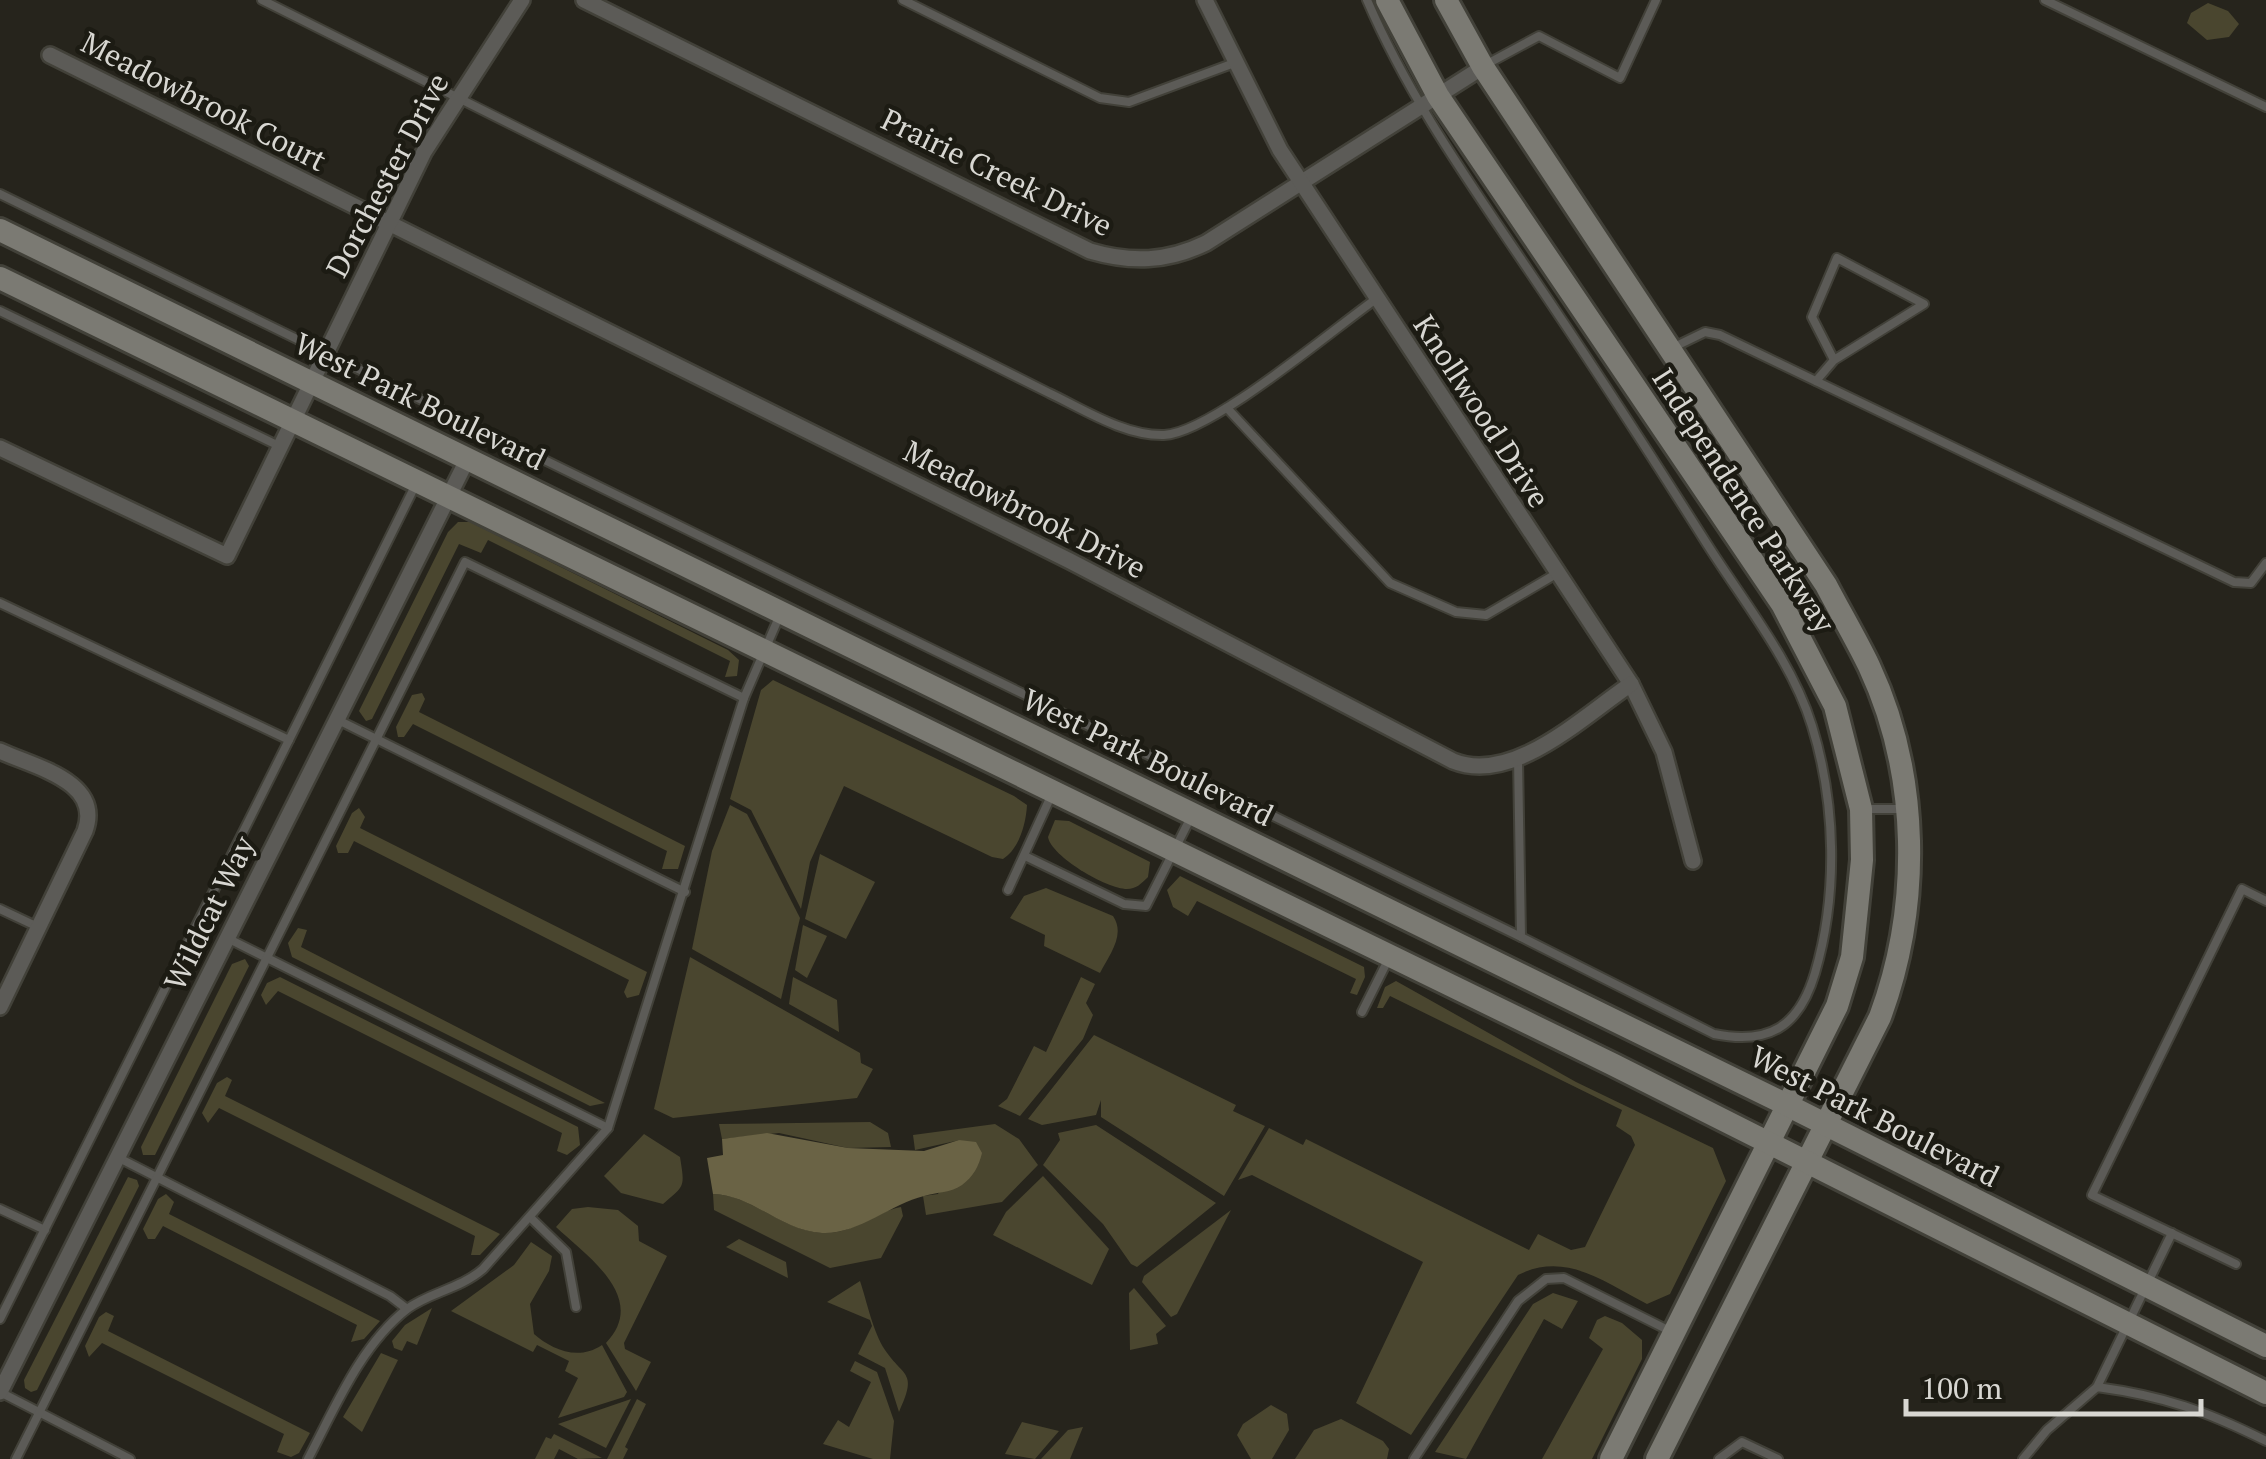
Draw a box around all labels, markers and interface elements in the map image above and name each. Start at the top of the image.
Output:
street label: Meadowbrook Court [75,22,333,180]
street label: Dorchester Drive [316,66,458,284]
street label: Prairie Creek Drive [875,99,1119,245]
street label: Knollwood Drive [1405,307,1559,515]
street label: West Park Boulevard [288,323,552,479]
street label: Independence Parkway [1643,360,1845,641]
street label: Meadowbrook Drive [897,431,1153,587]
street label: West Park Boulevard [1016,679,1280,835]
street label: Wildcat Way [154,829,264,997]
street label: West Park Boulevard [1744,1036,2006,1196]
scale bar [1906,1354,2201,1416]
text: 100 m [1921,1368,2002,1408]

